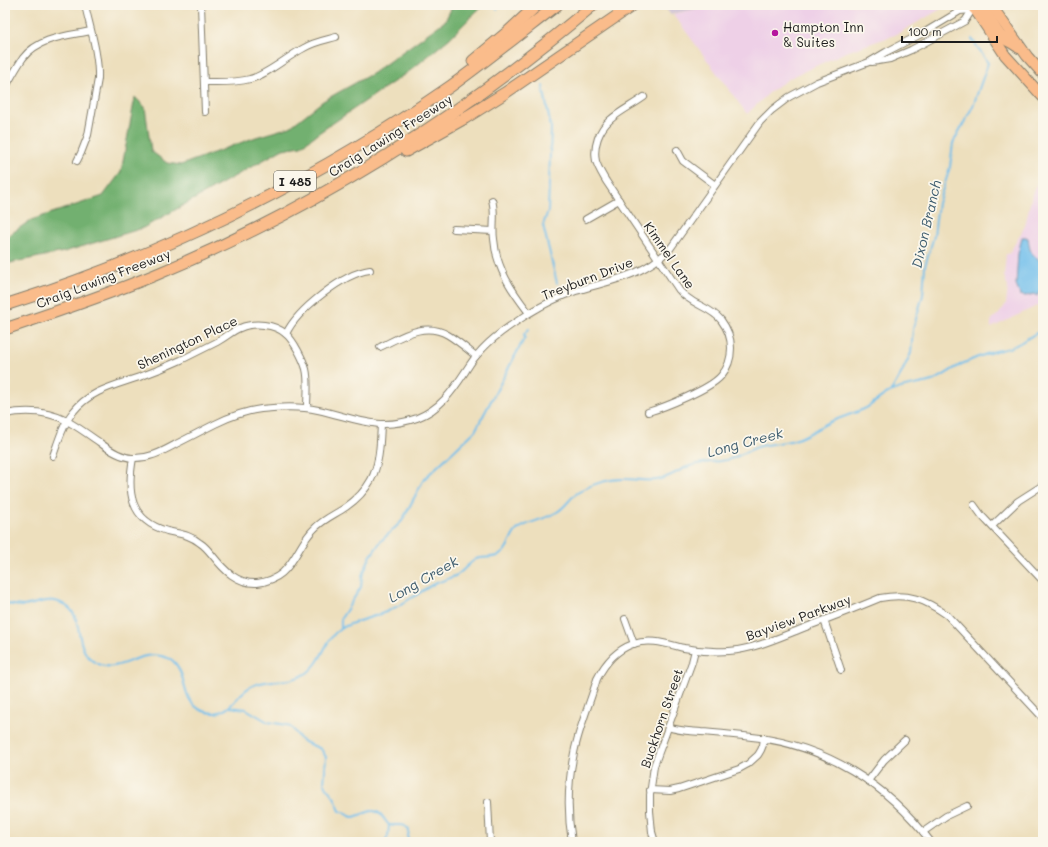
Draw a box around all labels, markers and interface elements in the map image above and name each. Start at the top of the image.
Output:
place label: Hampton Inn & Suites [783,18,864,50]
scale bar [902,18,997,44]
text: 100 m [908,23,942,39]
marker: Hampton Inn & Suites [770,28,780,38]
street label: Craig Lawing Freeway [325,90,455,180]
road number: I 485 [274,171,316,191]
water label: Dixon Branch [907,178,945,270]
street label: Kimmel Lane [641,218,699,292]
street label: Craig Lawing Freeway [34,244,173,311]
street label: Treyburn Drive [539,253,635,303]
street label: Shenington Place [134,311,240,373]
water label: Long Creek [705,423,786,461]
water label: Long Creek [385,551,462,607]
street label: Bayview Parkway [743,590,853,644]
street label: Buckhorn Street [636,666,686,770]

